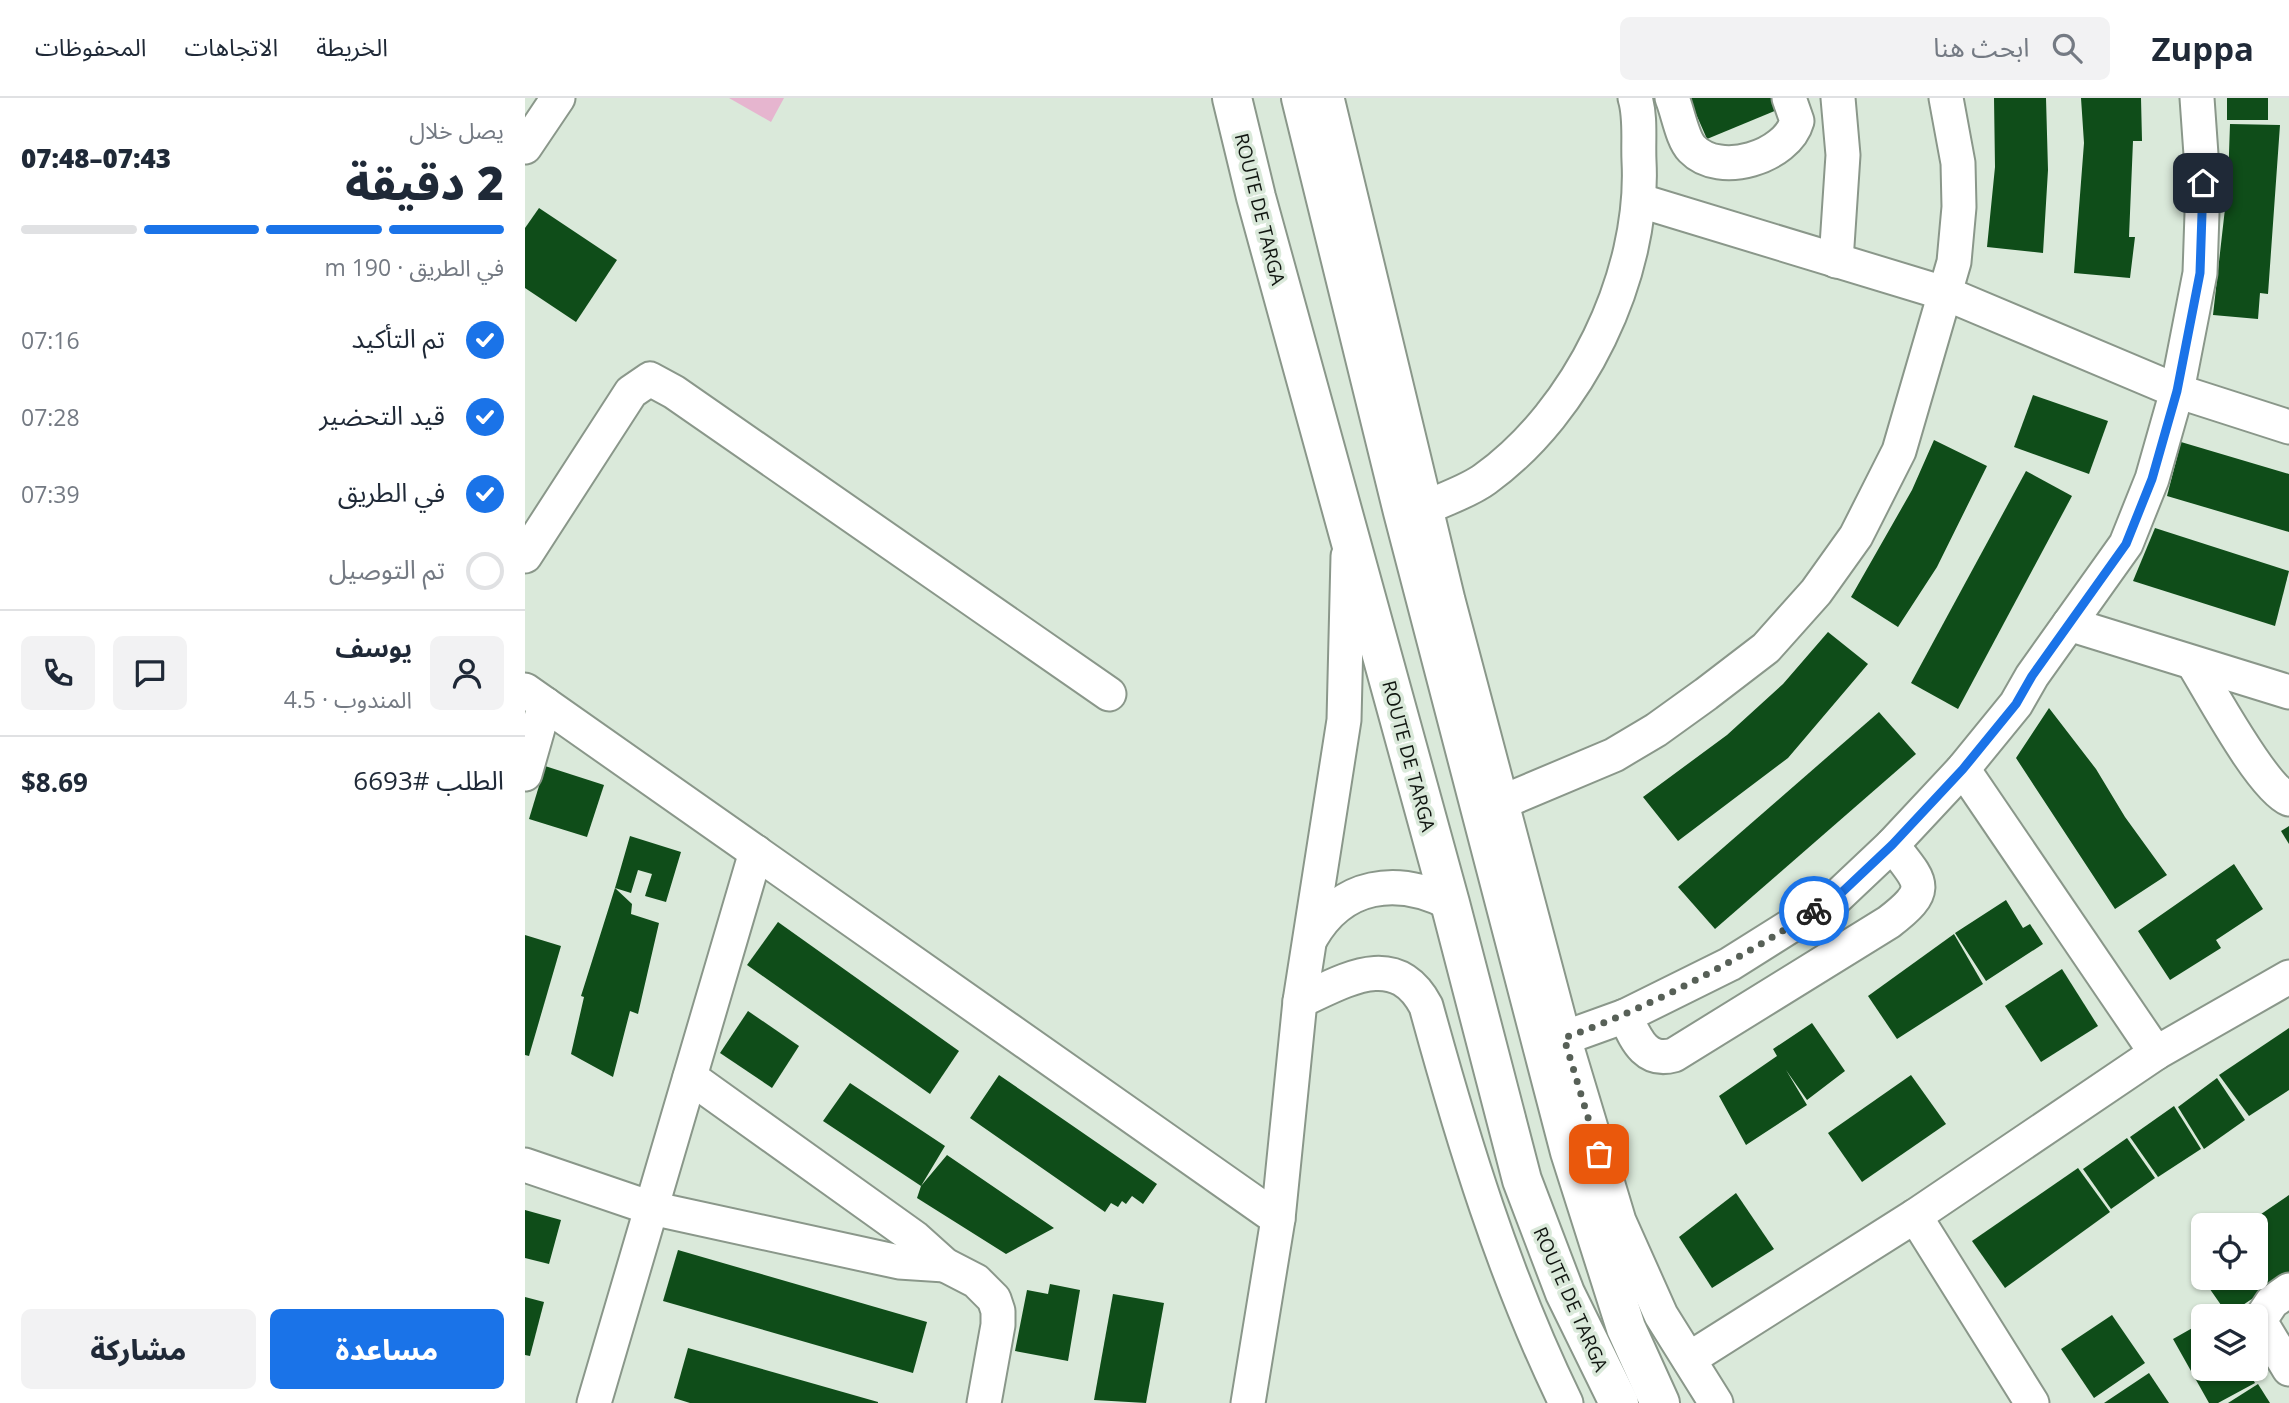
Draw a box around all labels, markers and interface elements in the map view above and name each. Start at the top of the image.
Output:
search box [1620,17,2110,80]
text: Zuppa [2152,26,2254,71]
text: ابحث هنا [1933,29,2030,65]
icon: search [2048,29,2086,67]
text: المحفوظات [35,30,146,63]
text: الاتجاهات [184,30,278,63]
text: الخريطة [316,30,388,63]
text: يصل خلال [409,114,504,146]
street label: ROUTE DE TARGA [1229,130,1291,288]
text: 07:43–07:48 [21,140,171,176]
text: 2 دقيقة [345,151,504,213]
pin [2173,153,2233,213]
icon: home [2184,164,2222,202]
text: في الطريق · 190 m [324,251,504,283]
text: تم التأكيد [351,320,445,356]
icon: check [466,321,504,359]
text: 07:16 [21,324,80,356]
text: قيد التحضير [319,397,445,433]
icon: check [466,398,504,436]
text: 07:28 [21,401,80,433]
text: في الطريق [338,474,445,510]
icon: check [466,475,504,513]
text: 07:39 [21,478,80,510]
text: تم التوصيل [329,551,445,587]
text: يوسف [335,629,412,665]
button: phone [21,636,95,710]
button: chat [113,636,187,710]
button: person [430,636,504,710]
street label: ROUTE DE TARGA [1376,677,1442,835]
text: المندوب · 4.5 [284,683,412,715]
text: الطلب #6693 [353,762,504,798]
text: $8.69 [21,764,88,800]
courier [1779,876,1849,946]
icon: bike [1795,892,1833,930]
pin [1569,1124,1629,1184]
icon: bag [1580,1135,1618,1173]
map controls [2191,1213,2268,1381]
button: locate [2191,1213,2268,1290]
street label: ROUTE DE TARGA [1527,1223,1615,1375]
button: layers [2191,1304,2268,1381]
button: مشاركة [21,1309,256,1389]
button: مساعدة [270,1309,504,1389]

